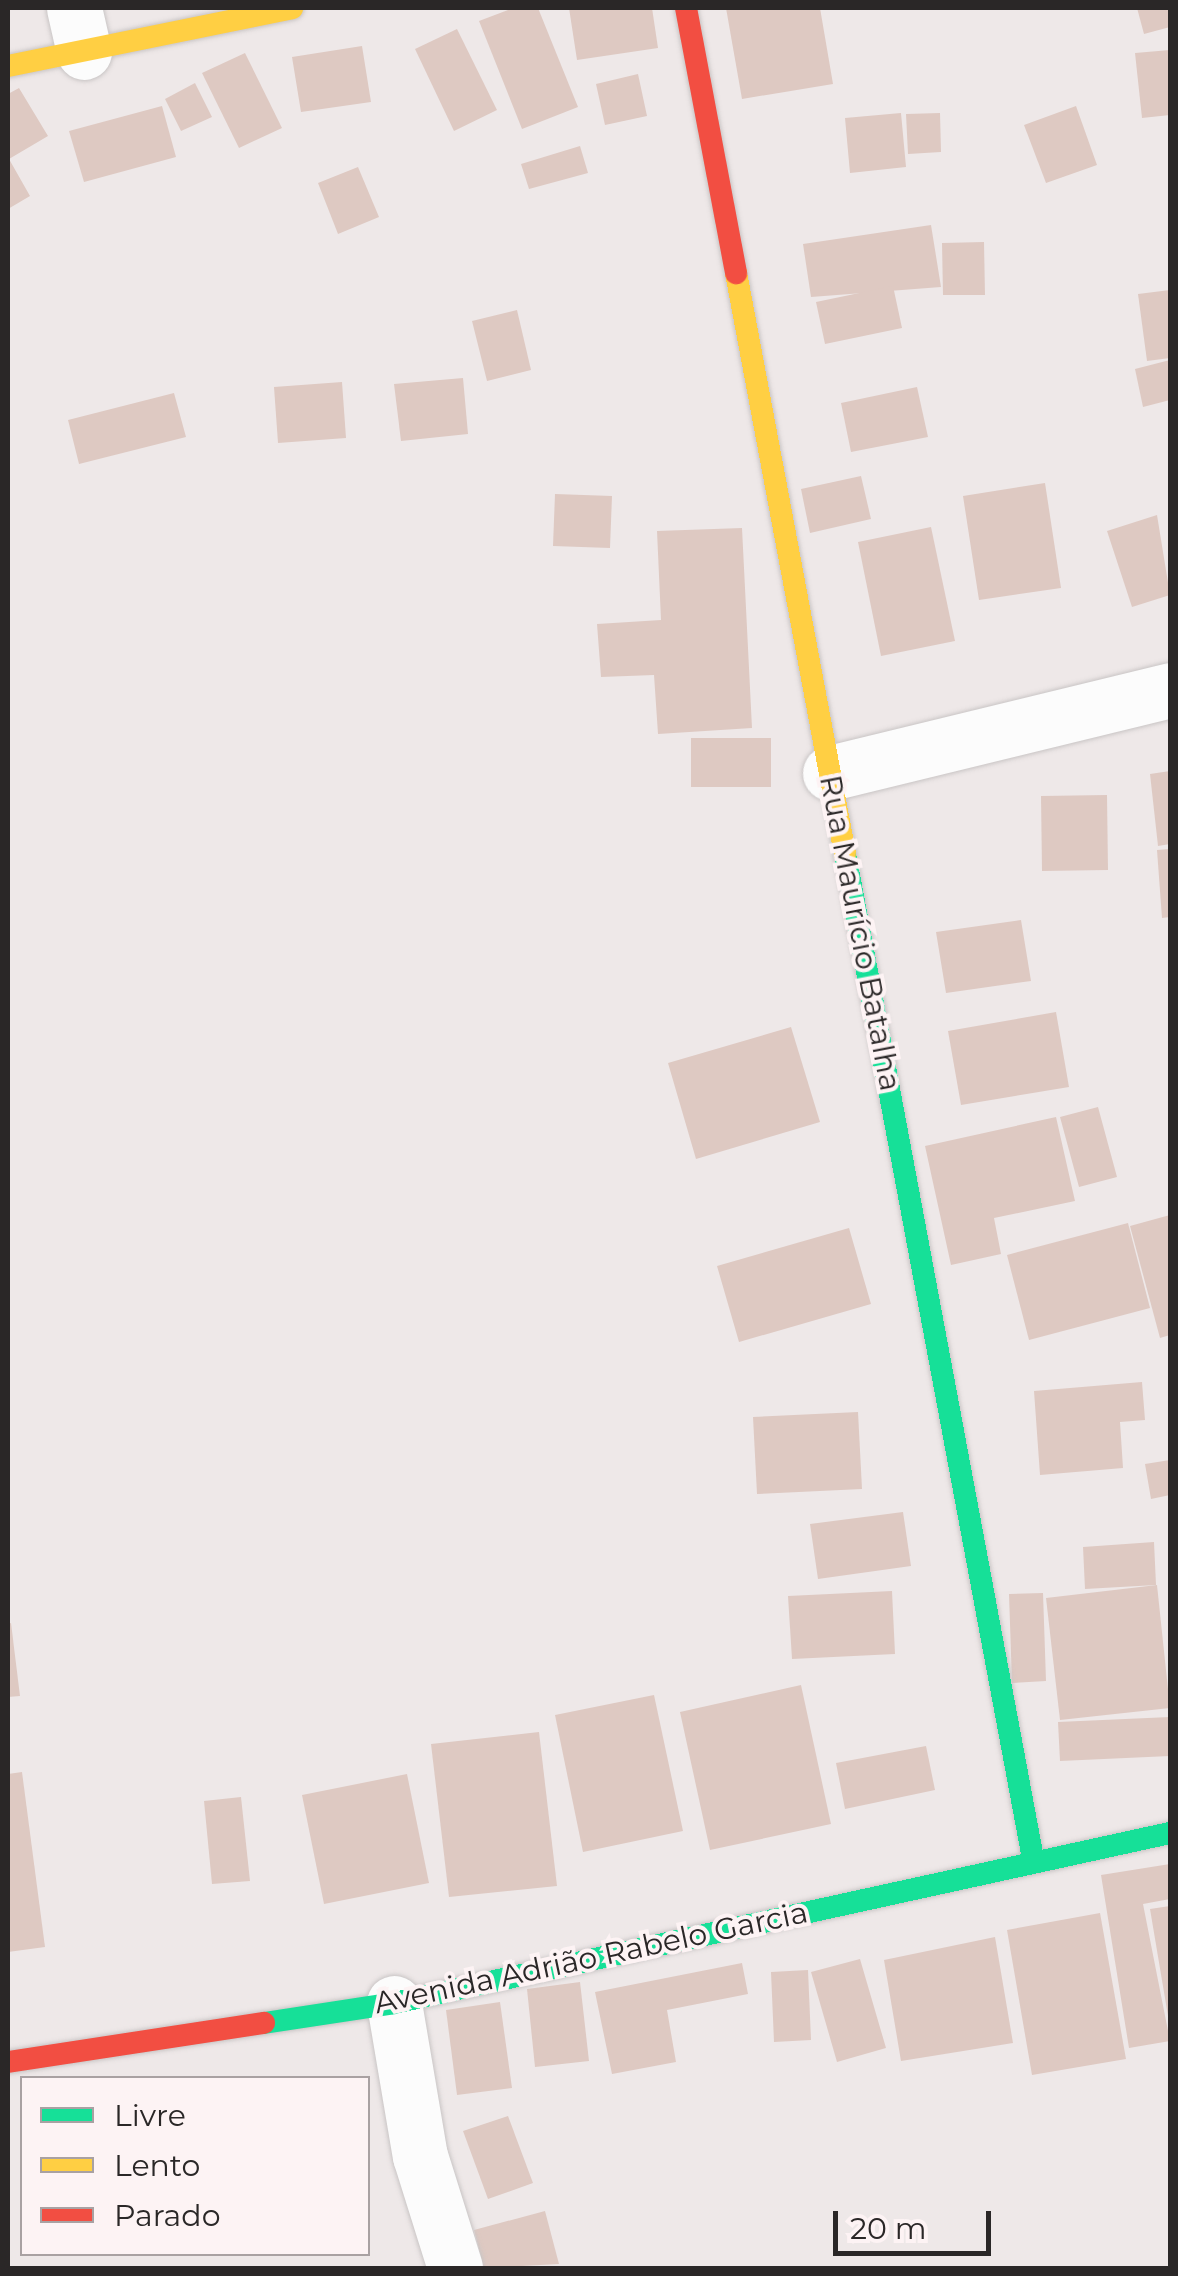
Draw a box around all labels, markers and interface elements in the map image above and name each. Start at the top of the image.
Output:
street label: Rua Maurício Batalha [812,772,908,1094]
street label: Avenida Adrião Rabelo Garcia [371,1894,811,2022]
legend [20,2076,370,2256]
text: Livre [114,2097,186,2134]
text: Lento [114,2147,200,2184]
scale bar [838,2191,996,2253]
text: Parado [114,2197,220,2234]
text: 20 m [850,2210,927,2247]

